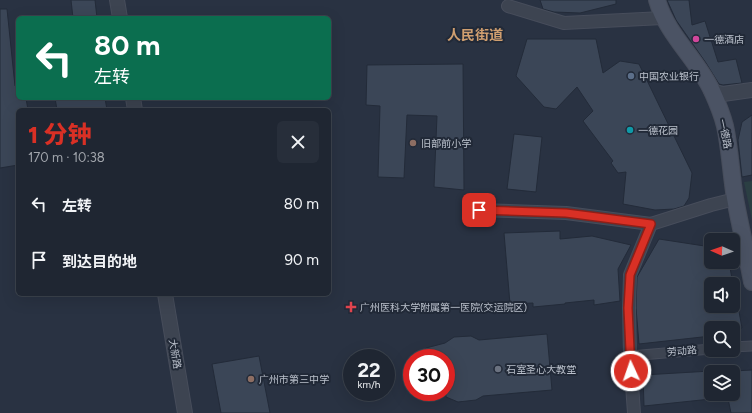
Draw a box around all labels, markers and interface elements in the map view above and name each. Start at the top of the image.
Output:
district label: 人民街道 [447,27,503,44]
text: 80 m [94,28,160,62]
icon: left [28,32,80,84]
place label: 一德酒店 [704,33,744,46]
marker: 一德酒店 [691,34,701,44]
text: 左转 [94,66,130,88]
place label: 中国农业银行 [639,70,699,83]
marker: 中国农业银行 [626,71,636,81]
street label: 一德路 [716,118,734,150]
text: 1 分钟 [28,120,92,149]
button: close [277,121,319,163]
place label: 一德花园 [638,124,678,137]
marker: 一德花园 [625,125,635,135]
place label: 旧部前小学 [421,137,471,150]
marker: 旧部前小学 [408,138,418,148]
text: 170 m · 10:38 [28,150,105,165]
icon: left [28,193,50,215]
pin [462,193,496,227]
text: 80 m [284,195,319,213]
text: 左转 [62,197,92,215]
icon: arrive [468,199,490,221]
north arrow [704,233,740,269]
map controls [704,233,740,401]
icon: arrive [28,249,50,271]
text: 90 m [284,251,319,269]
text: 到达目的地 [62,253,137,271]
button: sound [704,277,740,313]
marker: 广州医科大学附属第一医院(交运院区) [345,301,357,313]
place label: 广州医科大学附属第一医院(交运院区) [360,301,527,314]
button: search [704,321,740,357]
street label: 大新路 [166,338,184,370]
street label: 劳动路 [666,343,698,359]
speed limit sign: 30 [403,349,455,401]
position arrow [610,350,652,392]
text: 22 [357,358,381,382]
place label: 石室圣心大教堂 [506,363,576,376]
marker: 石室圣心大教堂 [493,364,503,374]
button: layers [704,365,740,401]
place label: 广州市第三中学 [259,373,329,386]
marker: 广州市第三中学 [246,374,256,384]
text: km/h [358,378,380,391]

